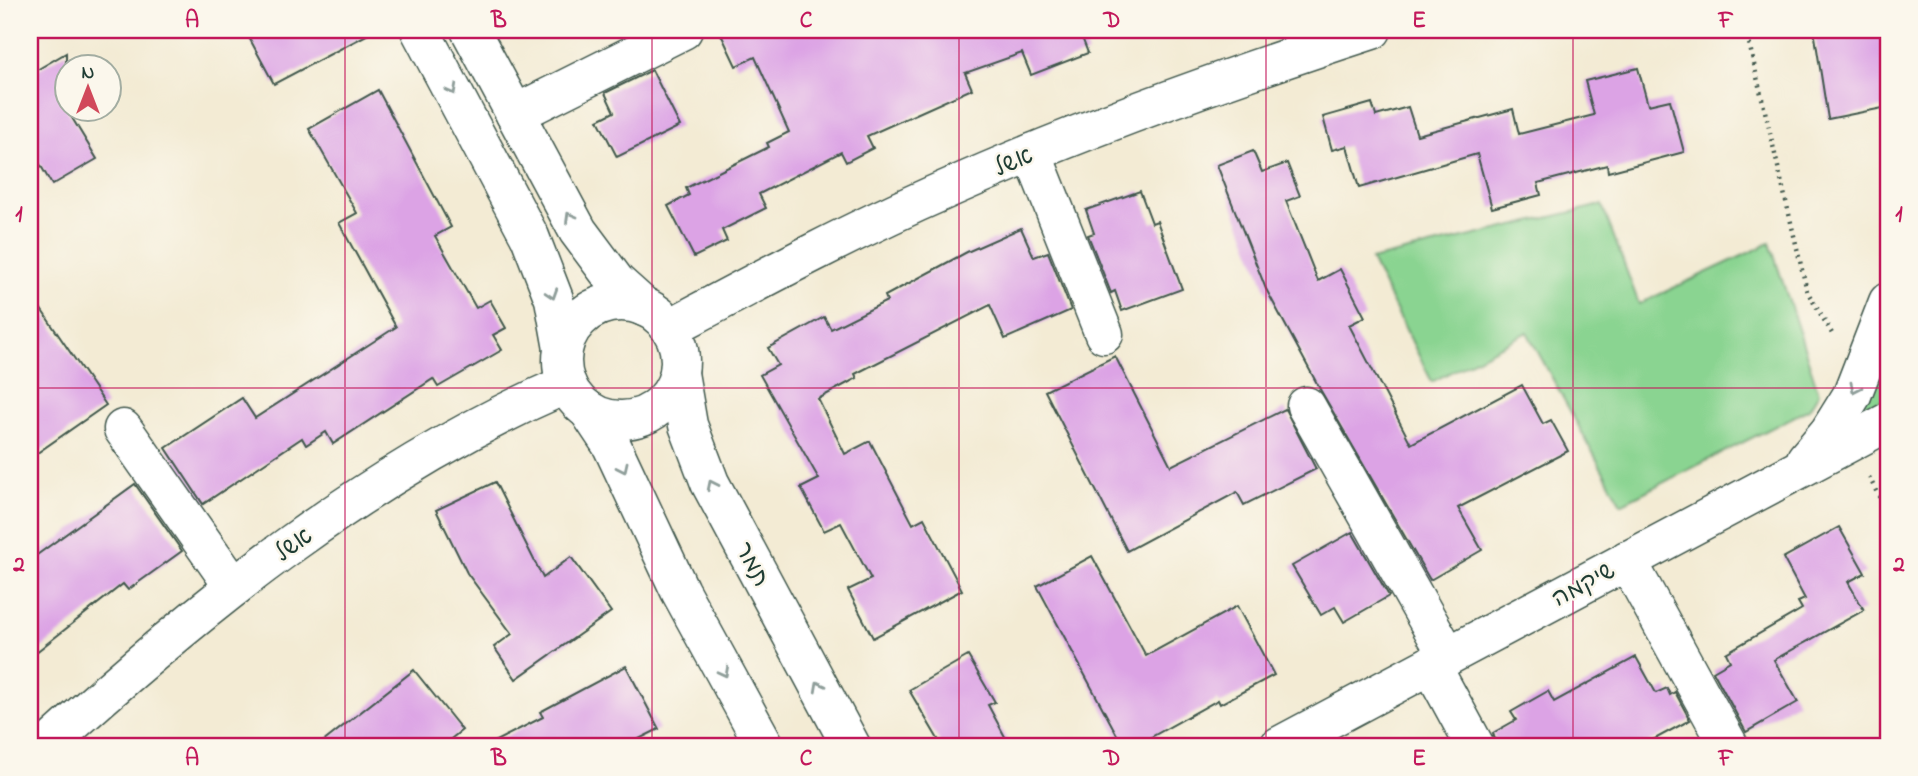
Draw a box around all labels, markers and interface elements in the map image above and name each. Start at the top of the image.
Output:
text: A [185,5,199,38]
text: B [490,5,507,38]
text: C [800,5,813,38]
text: D [1103,5,1120,38]
text: E [1412,5,1426,38]
text: F [1718,5,1734,38]
north arrow [52,52,122,122]
text: N [82,60,95,87]
one-way arrow [444,83,457,95]
street label: אשל [989,139,1039,187]
text: 1 [15,199,23,232]
text: 1 [1895,199,1903,232]
one-way arrow [565,211,578,224]
one-way arrow [544,287,558,300]
one-way arrow [1849,381,1863,393]
one-way arrow [615,461,629,473]
one-way arrow [706,480,720,492]
street label: אשל [268,520,321,572]
street label: תמר [724,536,777,594]
text: 2 [12,549,25,582]
text: 2 [1892,549,1905,582]
street label: שיקמה [1546,555,1622,617]
one-way arrow [716,664,729,677]
one-way arrow [813,681,827,693]
text: A [185,743,199,776]
text: B [490,743,507,776]
text: C [800,743,813,776]
text: D [1103,743,1120,776]
text: E [1412,743,1426,776]
text: F [1718,743,1734,776]

